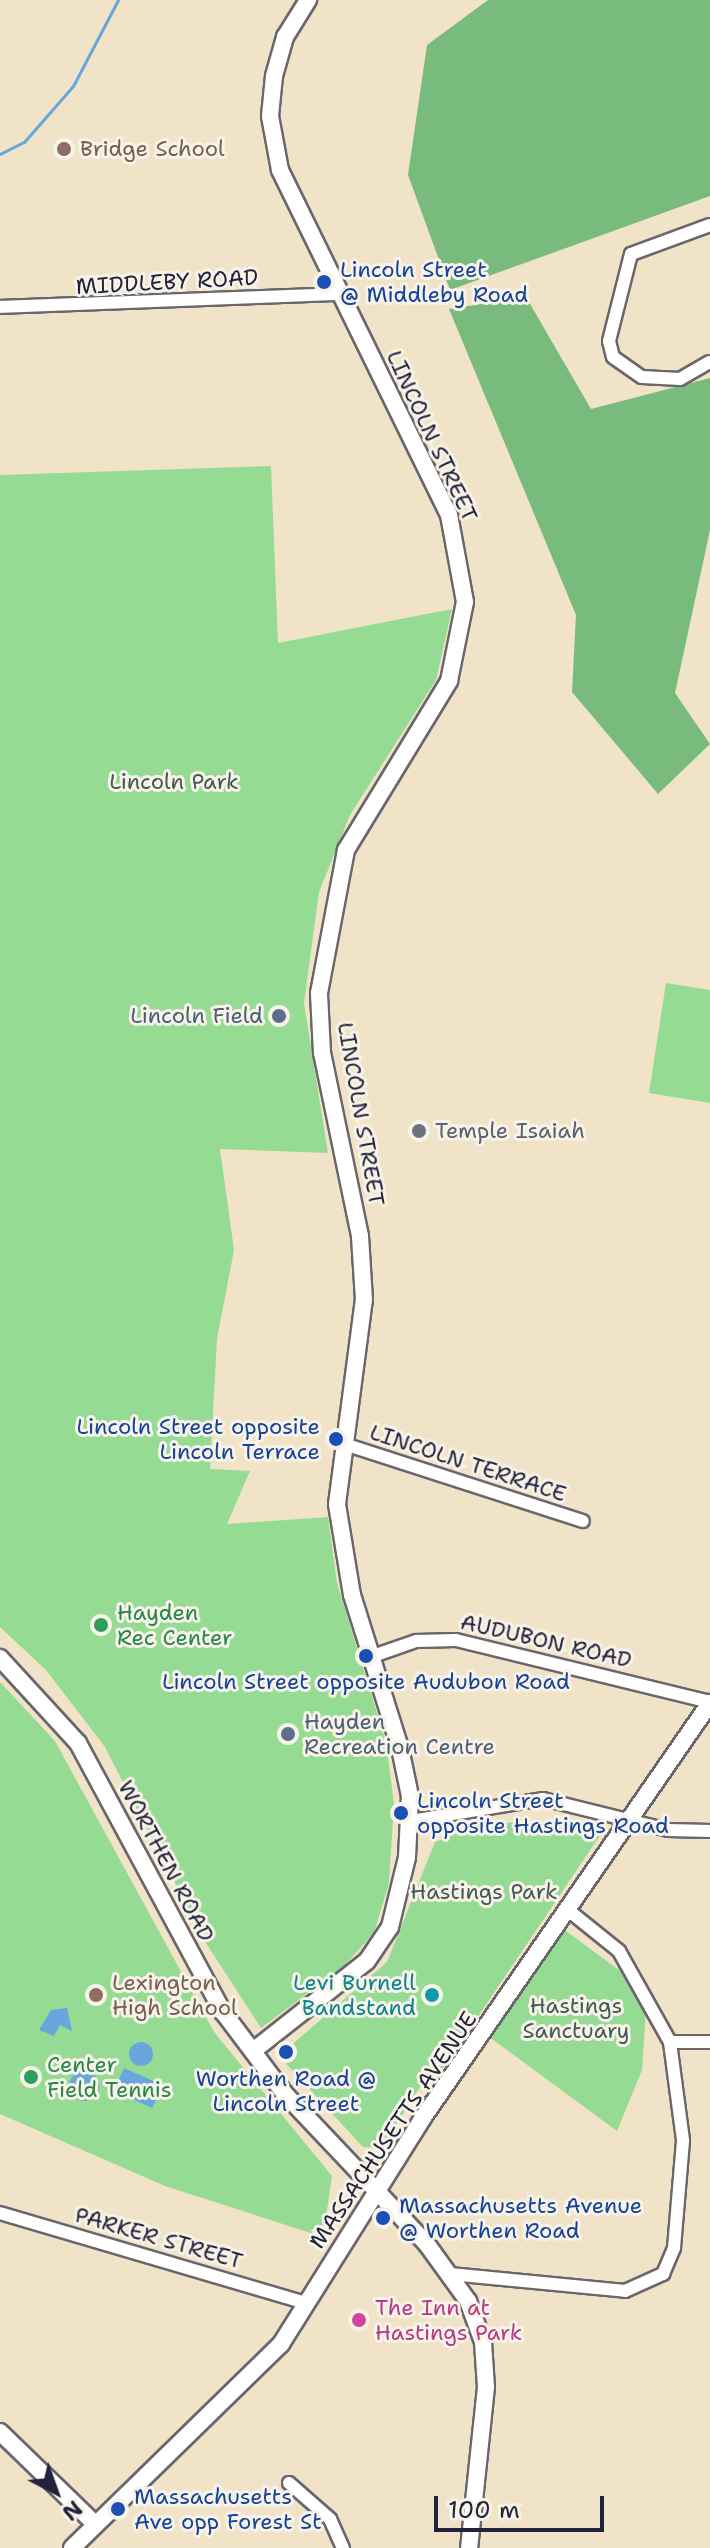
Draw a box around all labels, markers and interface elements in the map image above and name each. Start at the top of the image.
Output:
place label: Bridge School [80,136,225,162]
marker: Bridge School [55,140,73,158]
place label: Lincoln Street @ Middleby Road [340,256,528,308]
street label: MIDDLEBY ROAD [75,264,259,300]
marker: Lincoln Street @ Middleby Road [315,273,333,291]
street label: LINCOLN STREET [381,346,483,526]
park label: Lincoln Park [109,769,239,795]
place label: Lincoln Field [130,1003,263,1029]
marker: Lincoln Field [270,1007,288,1025]
street label: LINCOLN STREET [332,1020,390,1208]
place label: Temple Isaiah [435,1118,585,1144]
marker: Temple Isaiah [410,1122,428,1140]
place label: Lincoln Street opposite Lincoln Terrace [77,1413,320,1464]
street label: LINCOLN TERRACE [366,1419,570,1507]
marker: Lincoln Street opposite Lincoln Terrace [327,1430,345,1448]
place label: Hayden Rec Center [117,1599,232,1650]
street label: AUDUBON ROAD [458,1608,634,1674]
marker: Hayden Rec Center [92,1616,110,1634]
marker: Lincoln Street opposite Audubon Road [357,1647,375,1665]
place label: Lincoln Street opposite Audubon Road [162,1669,570,1695]
place label: Hayden Recreation Centre [304,1708,495,1760]
marker: Hayden Recreation Centre [279,1725,297,1743]
street label: WORTHEN ROAD [112,1776,220,1946]
place label: Lincoln Street opposite Hastings Road [417,1787,669,1838]
marker: Lincoln Street opposite Hastings Road [392,1804,410,1822]
park label: Hastings Park [410,1879,558,1905]
place label: Lexington High School [112,1969,238,2020]
place label: Levi Burnell Bandstand [293,1969,416,2020]
marker: Lexington High School [87,1986,105,2004]
marker: Levi Burnell Bandstand [423,1986,441,2004]
park label: Hastings Sanctuary [523,1992,629,2044]
street label: MASSACHUSETTS AVENUE [304,2007,482,2253]
marker: Worthen Road @ Lincoln Street [277,2043,295,2061]
place label: Center Field Tennis [47,2051,172,2102]
place label: Worthen Road @ Lincoln Street [196,2065,376,2116]
marker: Center Field Tennis [22,2068,40,2086]
place label: Massachusetts Avenue @ Worthen Road [399,2192,642,2244]
street label: PARKER STREET [72,2201,246,2275]
marker: Massachusetts Avenue @ Worthen Road [374,2209,392,2227]
place label: The Inn at Hastings Park [375,2294,522,2346]
marker: The Inn at Hastings Park [350,2311,368,2329]
north arrow [16,2452,96,2532]
scale bar [438,2480,608,2530]
place label: Massachusetts Ave opp Forest St [134,2483,322,2534]
text: N [56,2494,88,2527]
text: 100 m [448,2494,520,2526]
marker: Massachusetts Ave opp Forest St [109,2500,127,2518]

